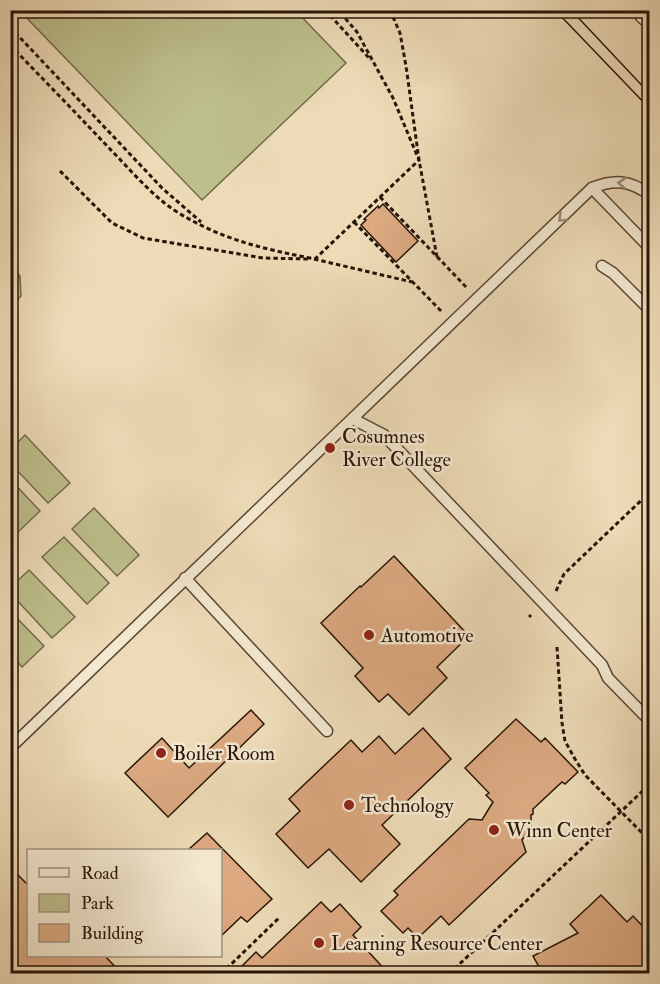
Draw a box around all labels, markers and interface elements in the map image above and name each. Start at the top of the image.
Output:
one-way arrow [617,177,627,190]
one-way arrow [558,210,569,221]
place label: Cosumnes River College [342,424,451,472]
marker: Cosumnes River College [323,441,337,455]
place label: Automotive [380,623,474,648]
marker: Automotive [362,628,376,642]
place label: Boiler Room [173,741,275,766]
marker: Boiler Room [154,746,168,760]
place label: Technology [361,793,455,818]
marker: Technology [342,798,356,812]
place label: Winn Center [505,818,613,843]
marker: Winn Center [487,823,501,837]
legend [27,849,222,957]
text: Road [81,862,119,885]
text: Park [81,892,114,915]
text: Building [81,922,144,945]
place label: Learning Resource Center [331,931,543,956]
marker: Learning Resource Center [312,936,326,950]

